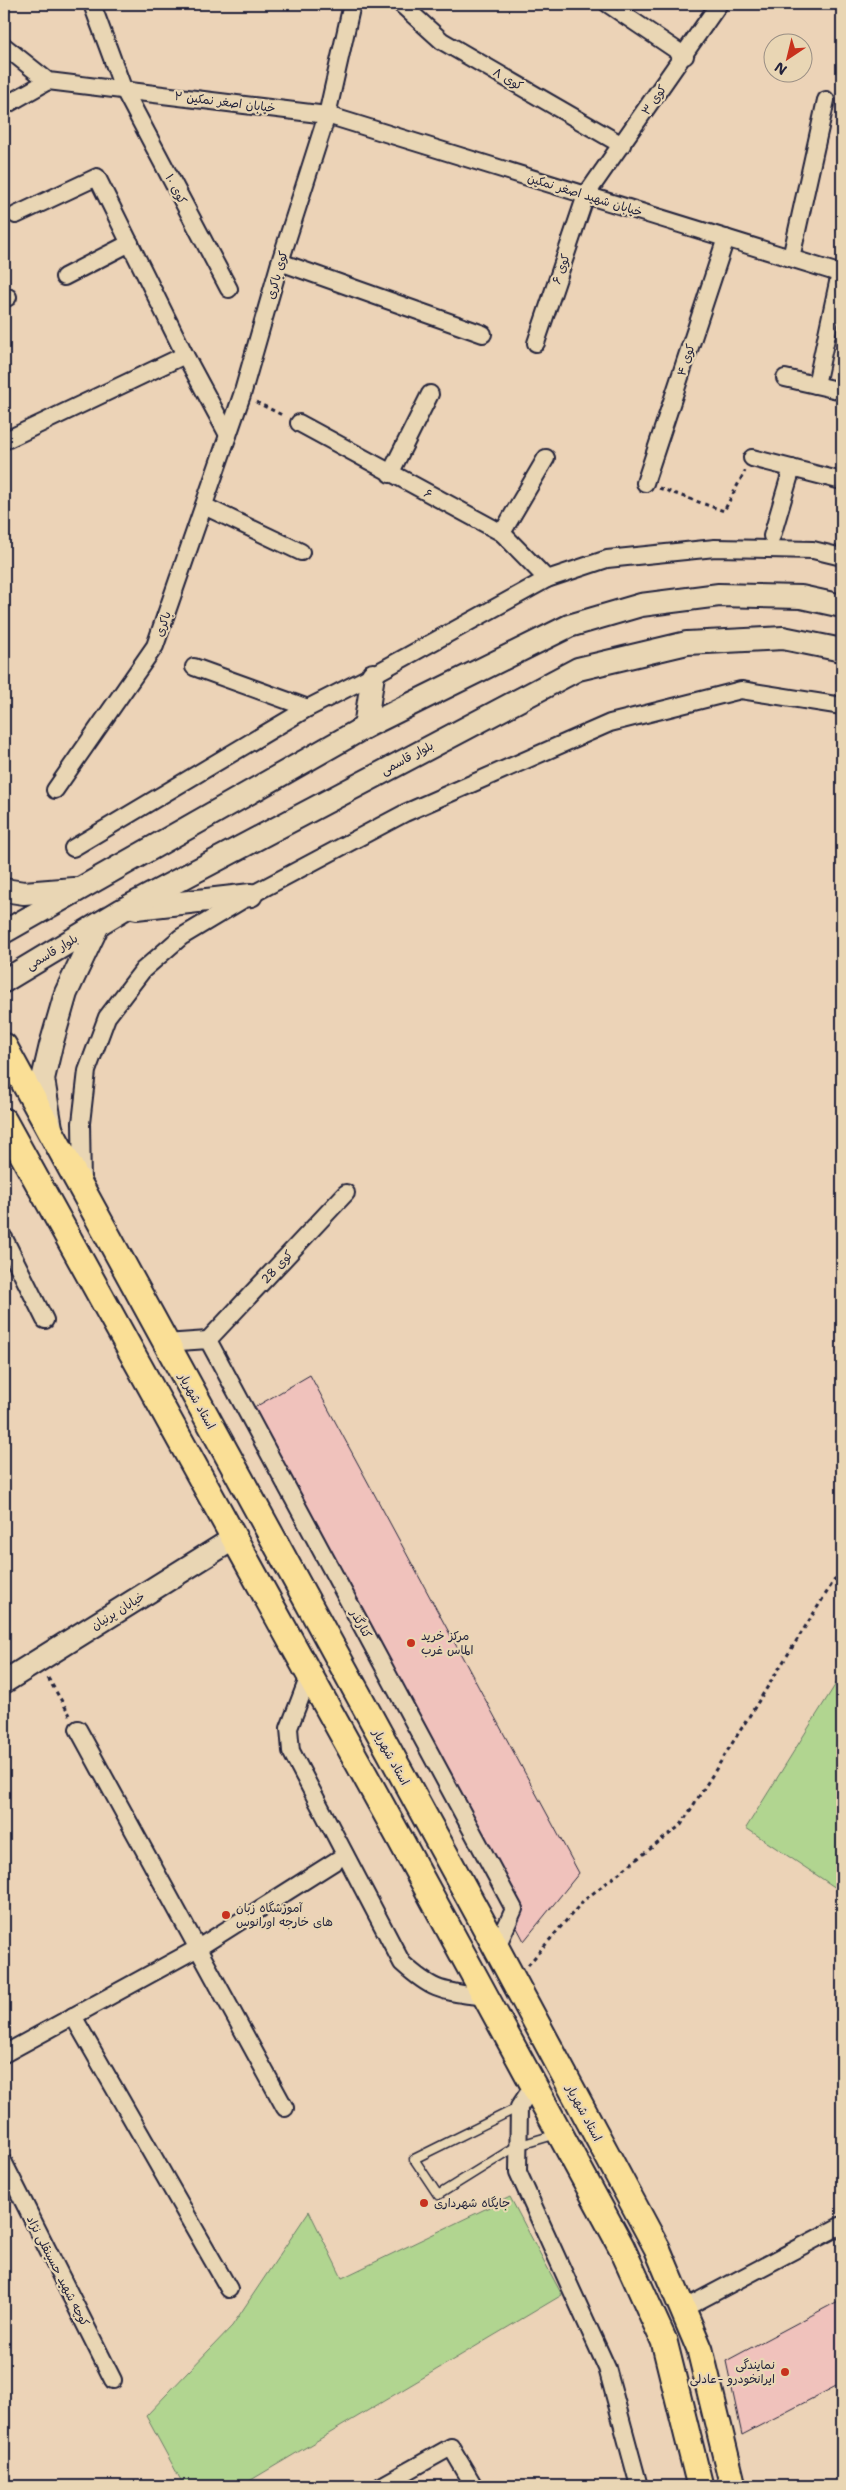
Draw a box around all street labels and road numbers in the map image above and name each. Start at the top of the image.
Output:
street label: کوی ۸ [490,64,526,94]
street label: کوی ۳ [638,82,670,118]
street label: خیابان اصغر نمکین ۲ [174,88,276,116]
street label: خیابان شهید اصغر نمکین [526,170,644,220]
street label: کوی ۱۰ [161,171,191,207]
street label: کوی باکری [262,249,292,301]
street label: کوی ۶ [548,252,574,286]
street label: کوی ۴ [673,342,699,378]
street label: ۶ [421,485,435,503]
street label: باکری [151,609,175,639]
street label: بلوار قاسمی [378,737,436,779]
street label: بلوار قاسمی [23,930,81,974]
street label: کوی 28 [257,1247,297,1287]
street label: استاد شهریار [175,1369,219,1432]
street label: خیابان پرنیان [88,1588,148,1634]
street label: کنارگذر [346,1606,375,1641]
street label: استاد شهریار [369,1725,413,1788]
street label: استاد شهریار [562,2081,606,2144]
street label: کوچه شهید حسینقلی نژاد [23,2213,93,2329]

